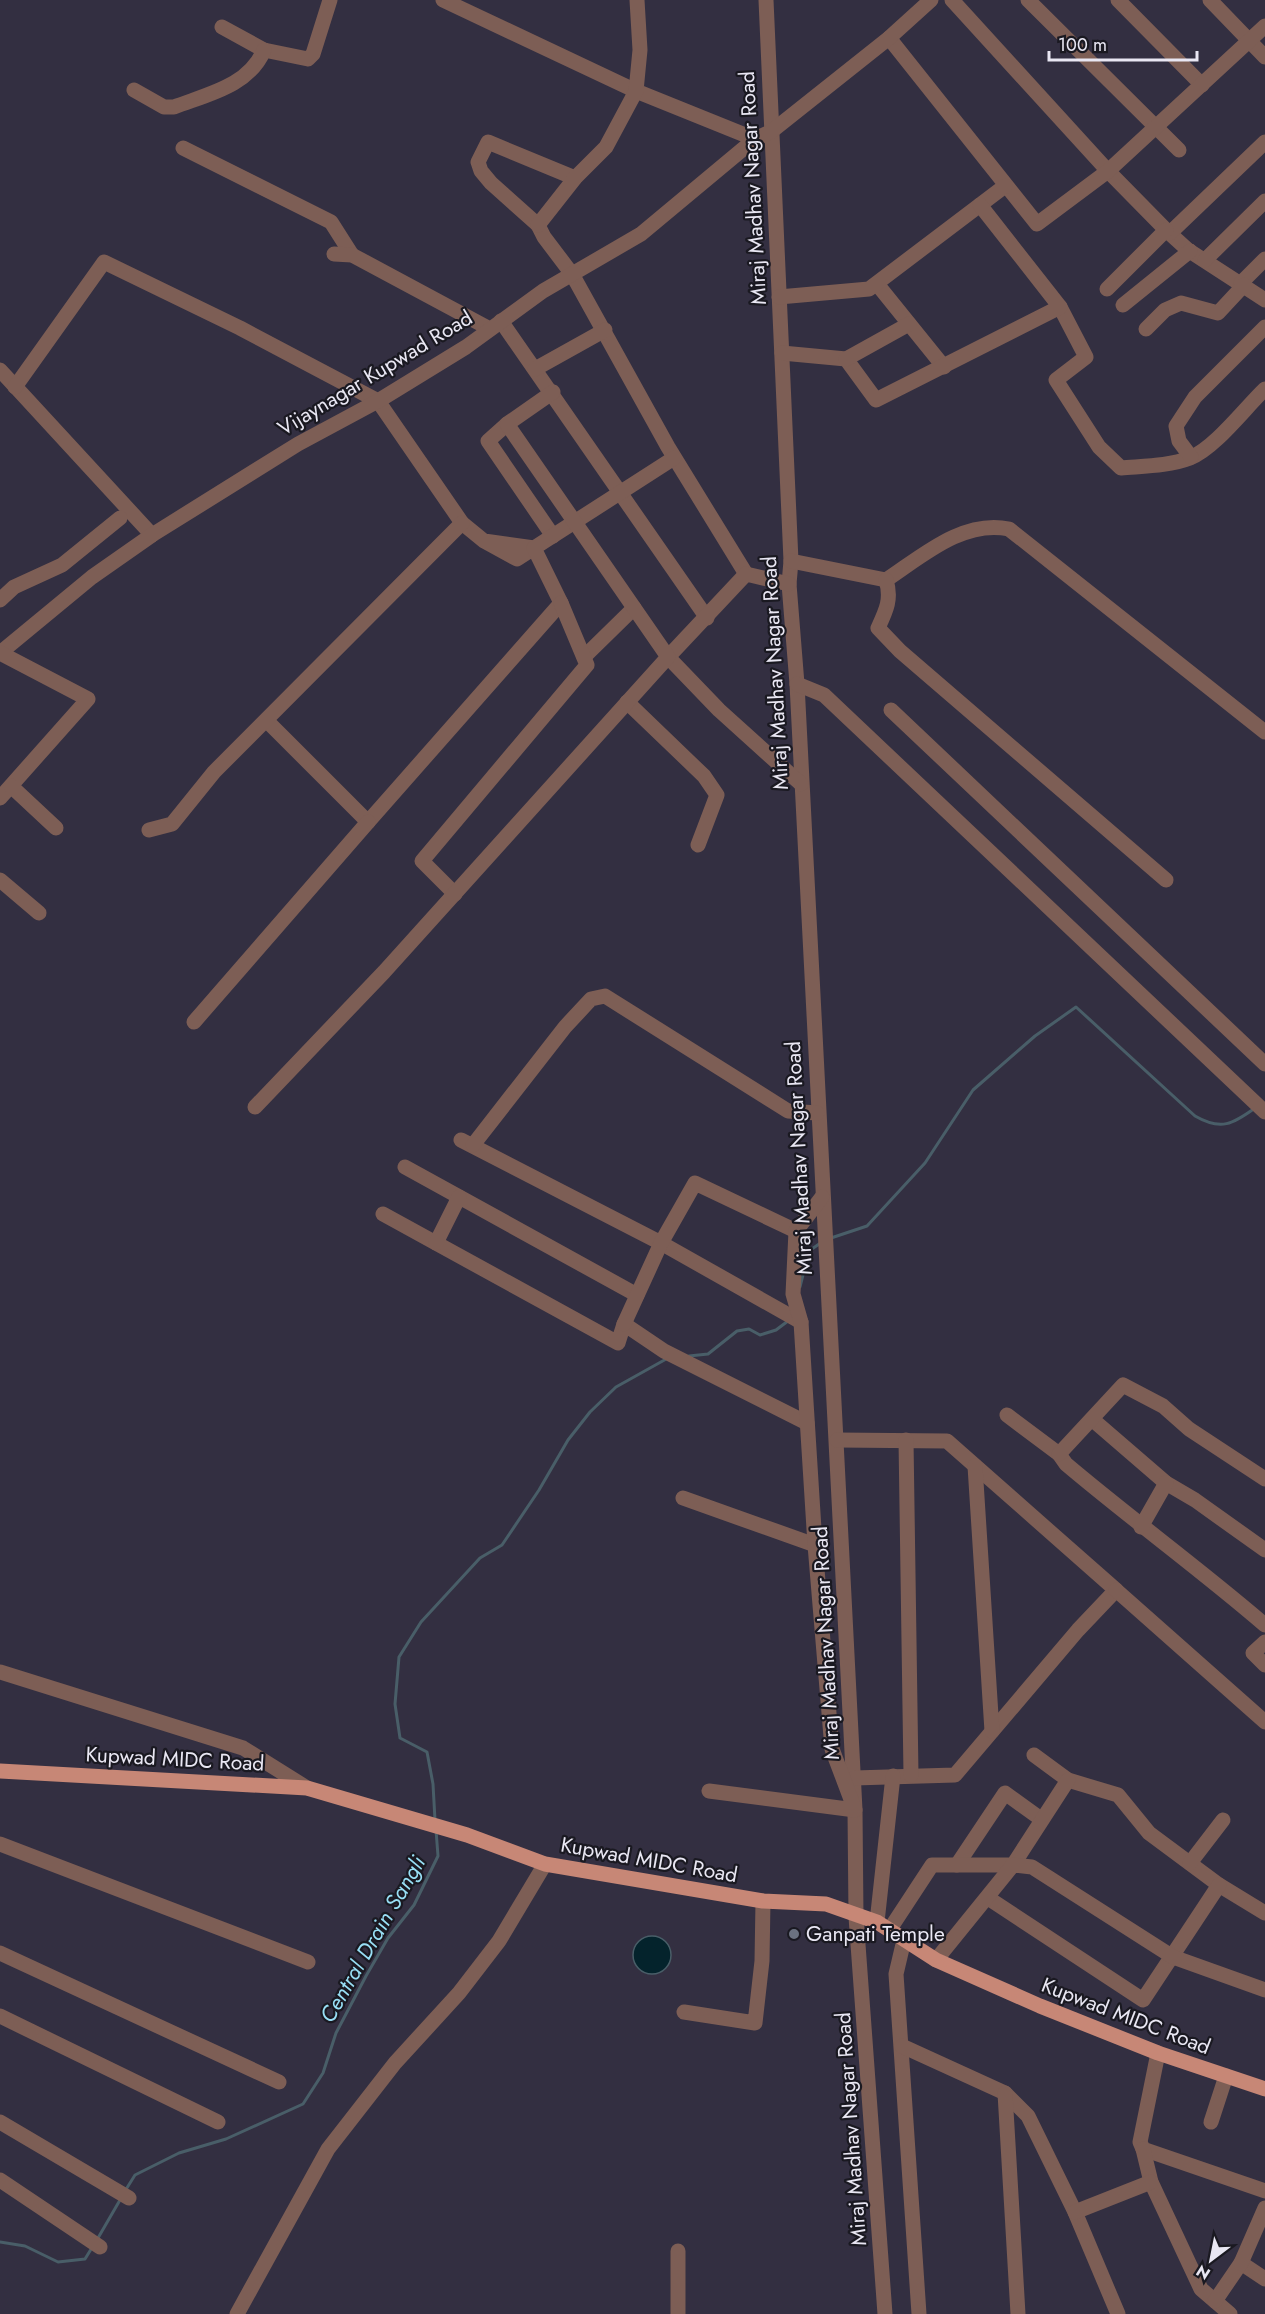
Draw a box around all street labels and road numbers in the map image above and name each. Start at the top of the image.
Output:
street label: Miraj Madhav Nagar Road [732,70,774,306]
street label: Vijaynagar Kupwad Road [272,303,478,443]
street label: Miraj Madhav Nagar Road [754,555,796,791]
street label: Miraj Madhav Nagar Road [778,1040,820,1276]
street label: Miraj Madhav Nagar Road [805,1525,847,1761]
street label: Kupwad MIDC Road [85,1739,265,1779]
street label: Kupwad MIDC Road [558,1830,740,1890]
street label: Kupwad MIDC Road [1037,1970,1215,2062]
street label: Miraj Madhav Nagar Road [828,2011,874,2247]

